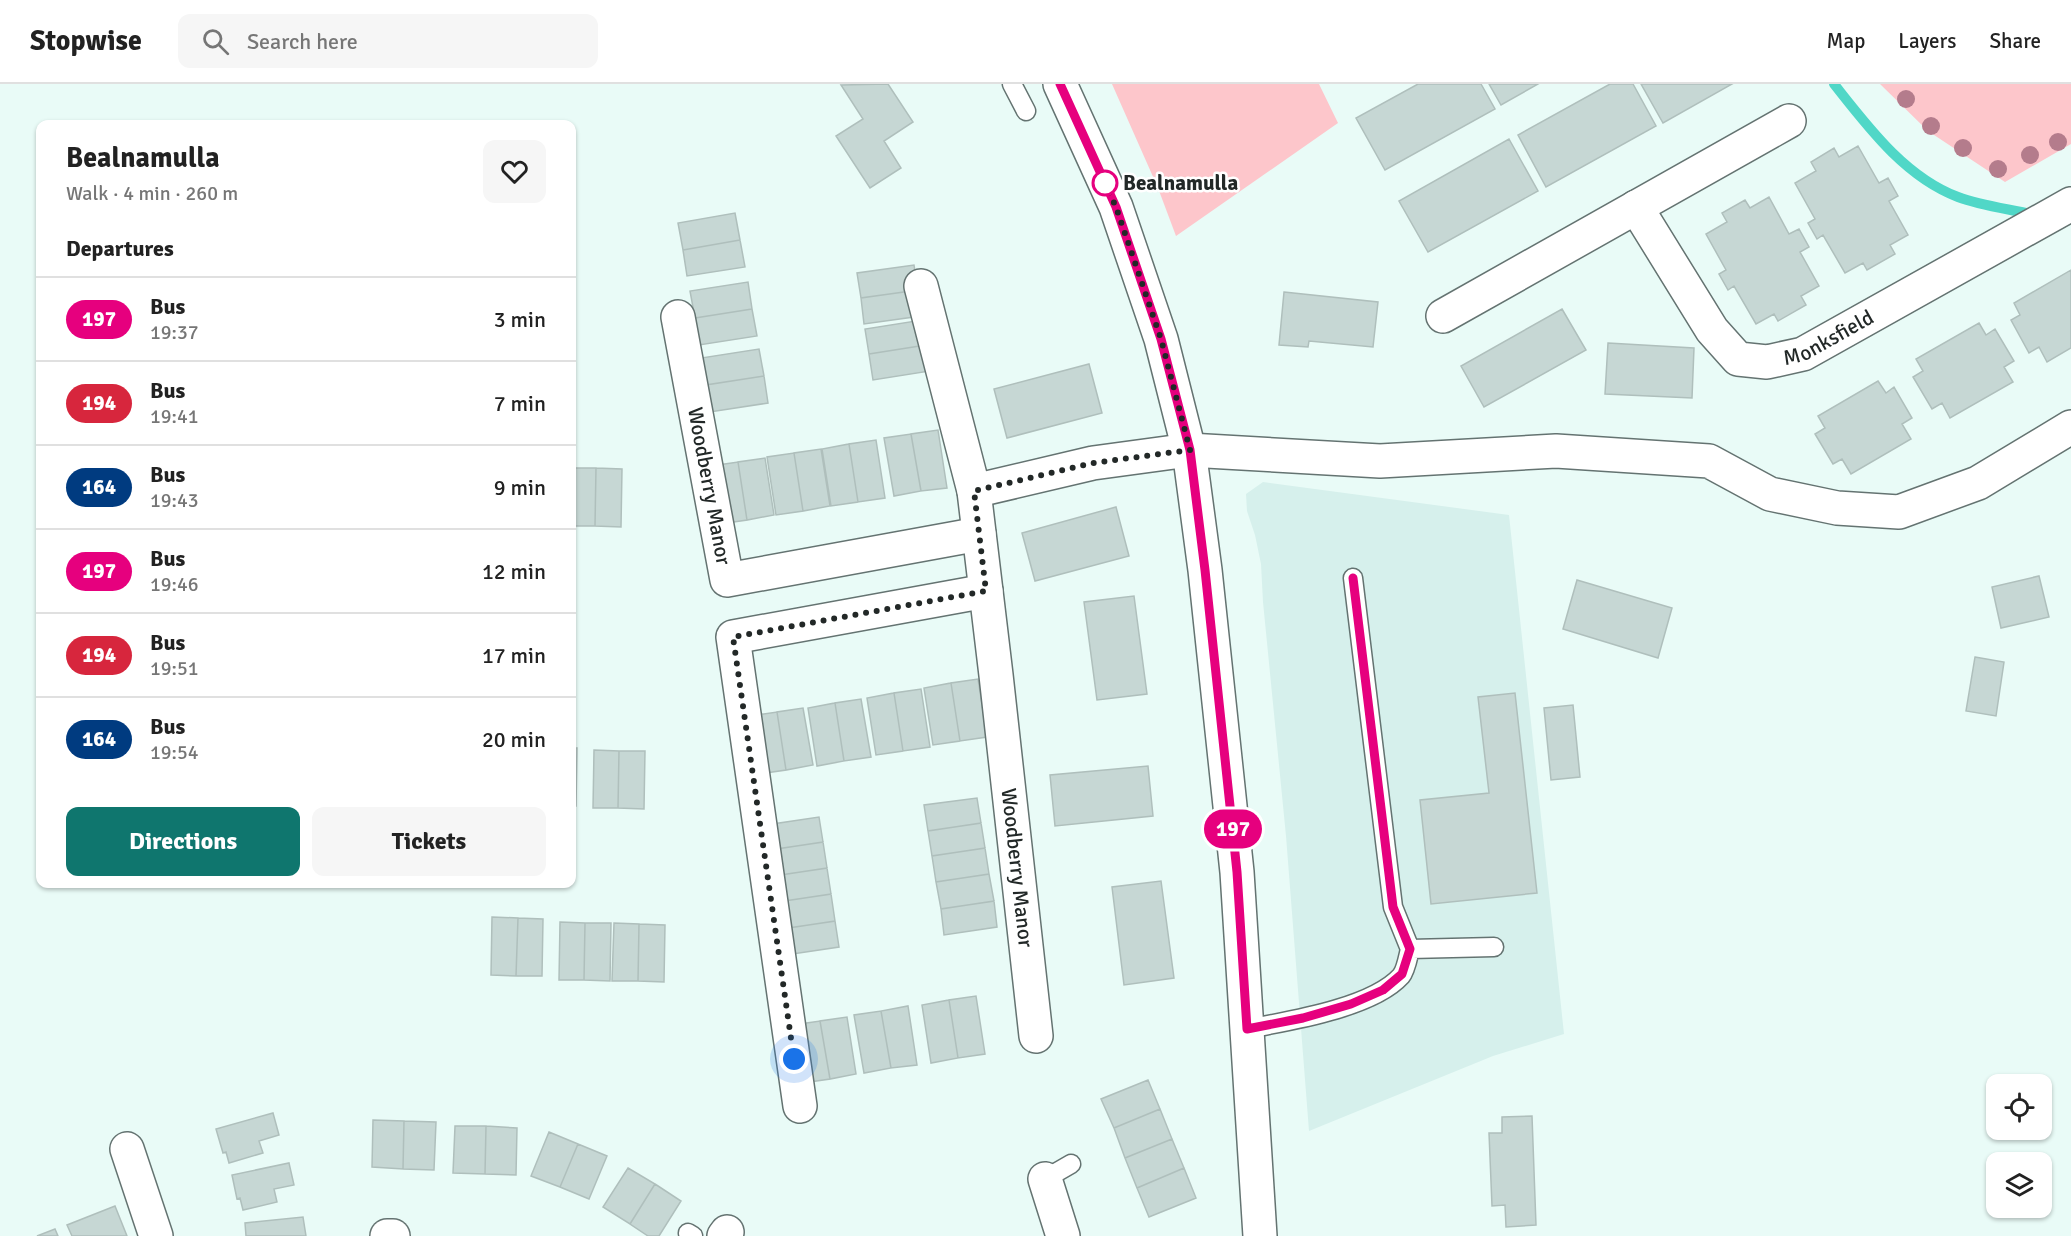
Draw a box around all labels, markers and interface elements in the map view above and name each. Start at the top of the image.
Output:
search box [178,14,598,68]
text: Stopwise [30,24,142,58]
icon: search [199,25,232,58]
text: Search here [247,28,358,55]
text: Map [1827,28,1865,54]
text: Layers [1898,28,1956,54]
text: Share [1989,28,2041,54]
button: heart [483,140,546,203]
text: Bealnamulla [66,141,220,175]
marker: Bealnamulla [1092,170,1118,196]
place label: Bealnamulla [1123,170,1238,196]
text: Walk · 4 min · 260 m [66,181,238,206]
text: Departures [66,235,174,262]
text: Bus [150,293,185,320]
street label: Monksfield [1781,304,1878,371]
text: 197 [82,306,116,332]
text: 3 min [494,306,546,333]
text: 19:37 [150,320,199,345]
text: Bus [150,377,185,404]
text: 194 [82,390,116,416]
text: 7 min [494,390,546,417]
text: 19:41 [150,404,199,429]
street label: Woodberry Manor [682,405,737,567]
text: Bus [150,461,185,488]
text: 164 [82,474,116,500]
text: 9 min [494,474,546,501]
text: 19:43 [150,488,199,513]
text: Bus [150,545,185,572]
text: 197 [82,558,116,584]
text: 12 min [482,558,546,585]
text: 19:46 [150,572,199,597]
text: Bus [150,629,185,656]
text: 194 [82,642,116,668]
text: 17 min [482,642,546,669]
text: 19:51 [150,656,199,681]
text: Bus [150,713,185,740]
text: 164 [82,726,116,752]
text: 20 min [482,726,546,753]
text: 19:54 [150,740,199,765]
street label: Woodberry Manor [996,787,1039,949]
button: Directions [66,807,300,876]
button: Tickets [312,807,546,876]
line badge: 197 [1198,810,1268,848]
text: 197 [1216,816,1250,842]
your location [779,1044,809,1074]
map controls [1986,1074,2052,1218]
button: locate [1986,1074,2052,1140]
button: layers [1986,1152,2052,1218]

